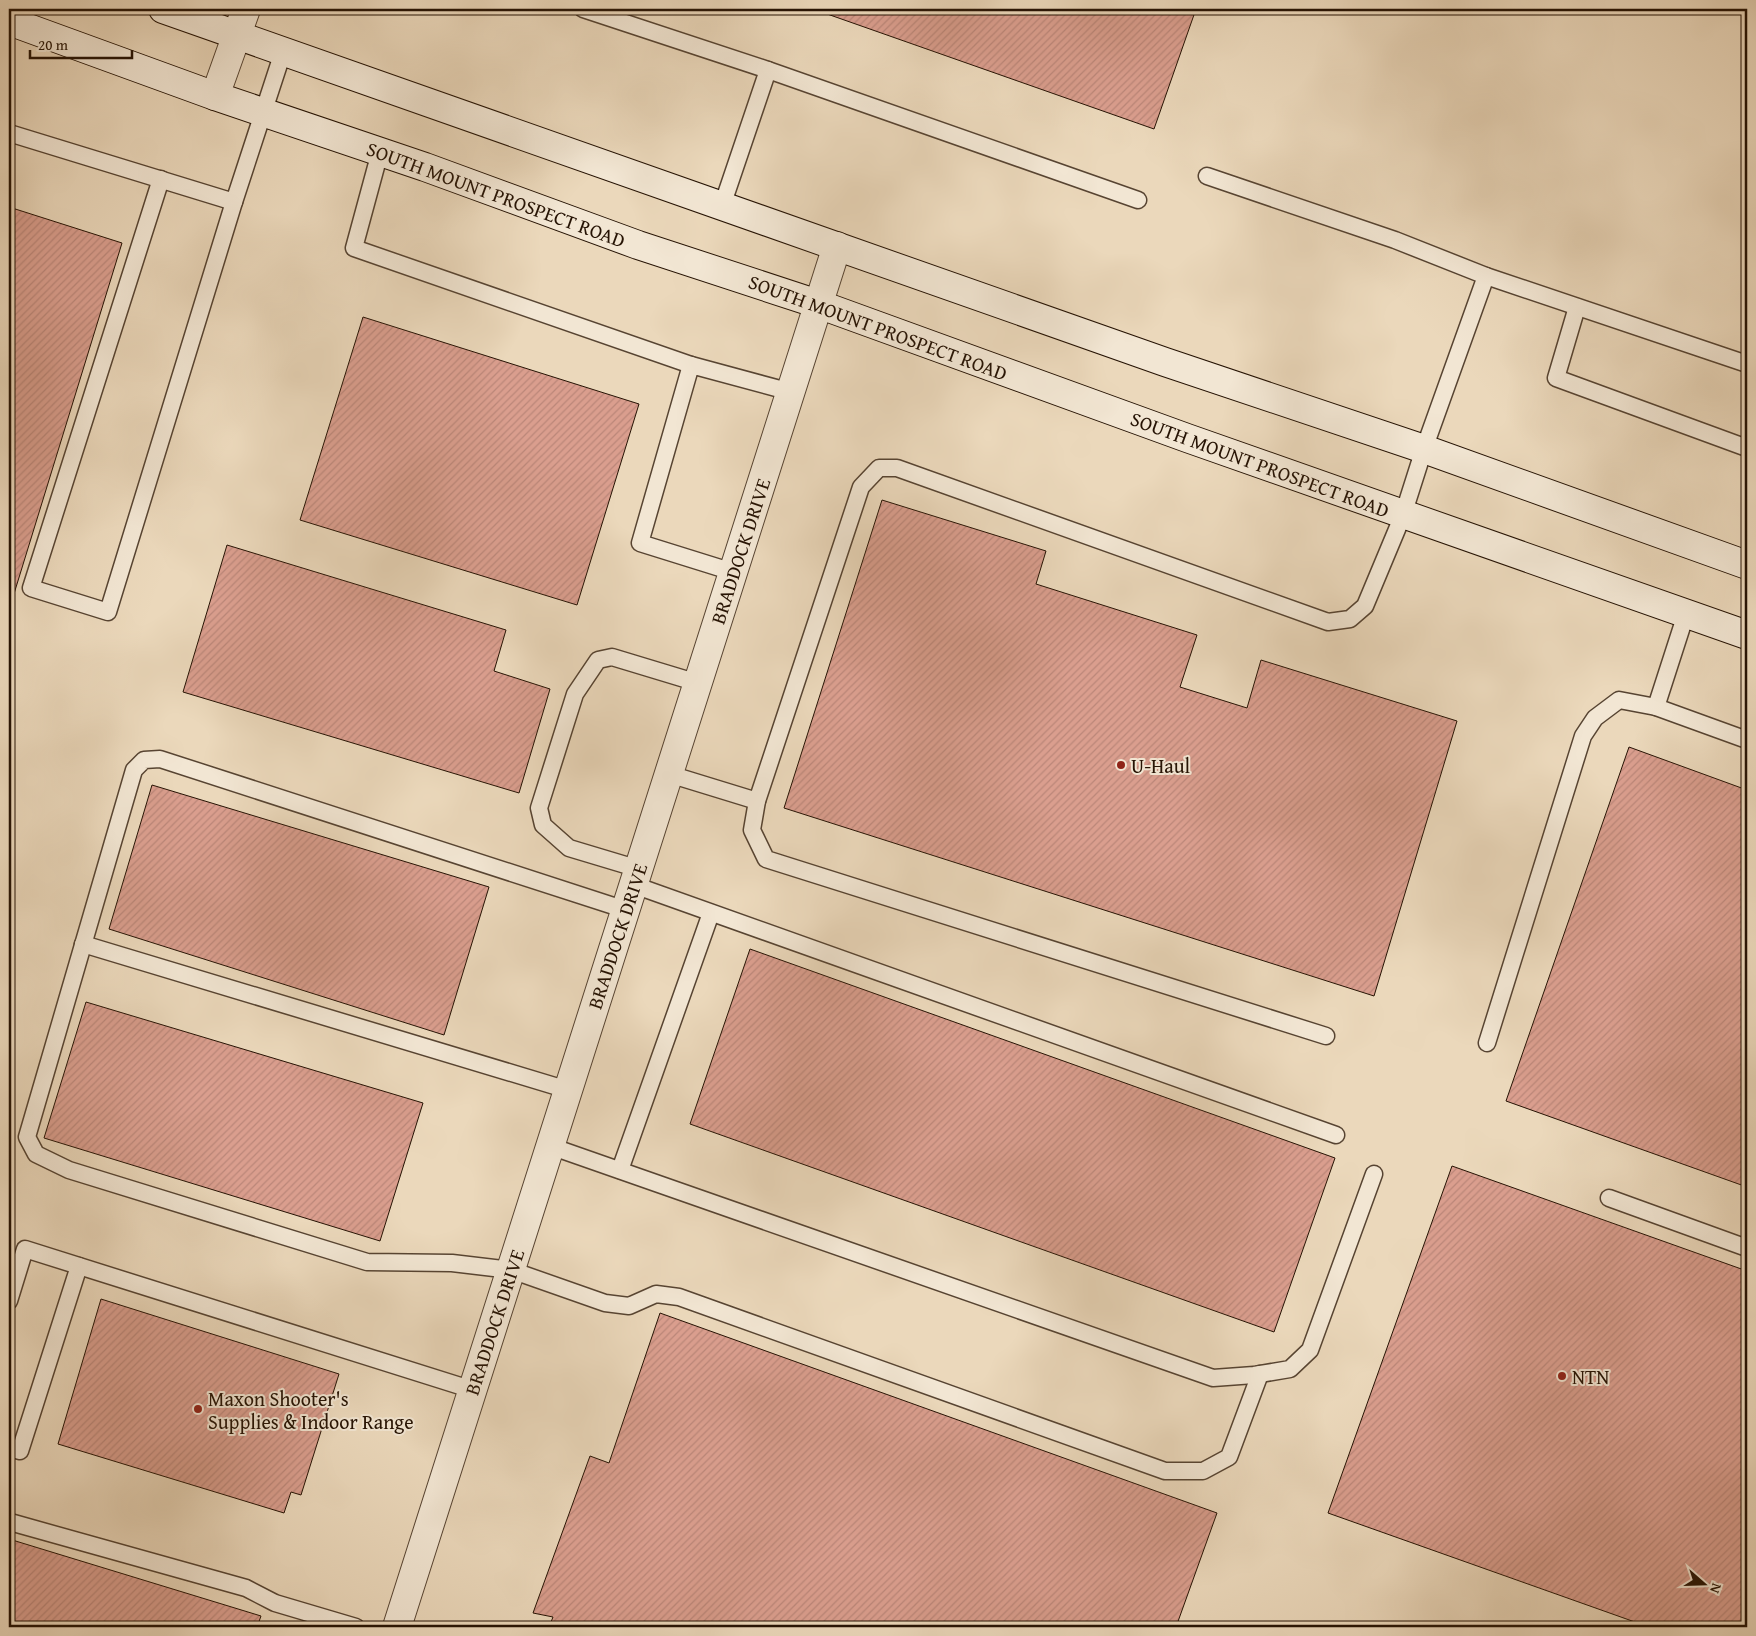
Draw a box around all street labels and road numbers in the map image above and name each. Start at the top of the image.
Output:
street label: SOUTH MOUNT PROSPECT ROAD [363,134,629,254]
street label: SOUTH MOUNT PROSPECT ROAD [745,267,1011,387]
street label: SOUTH MOUNT PROSPECT ROAD [1127,404,1393,524]
street label: BRADDOCK DRIVE [703,474,777,628]
street label: BRADDOCK DRIVE [580,859,654,1013]
street label: BRADDOCK DRIVE [457,1245,531,1399]

